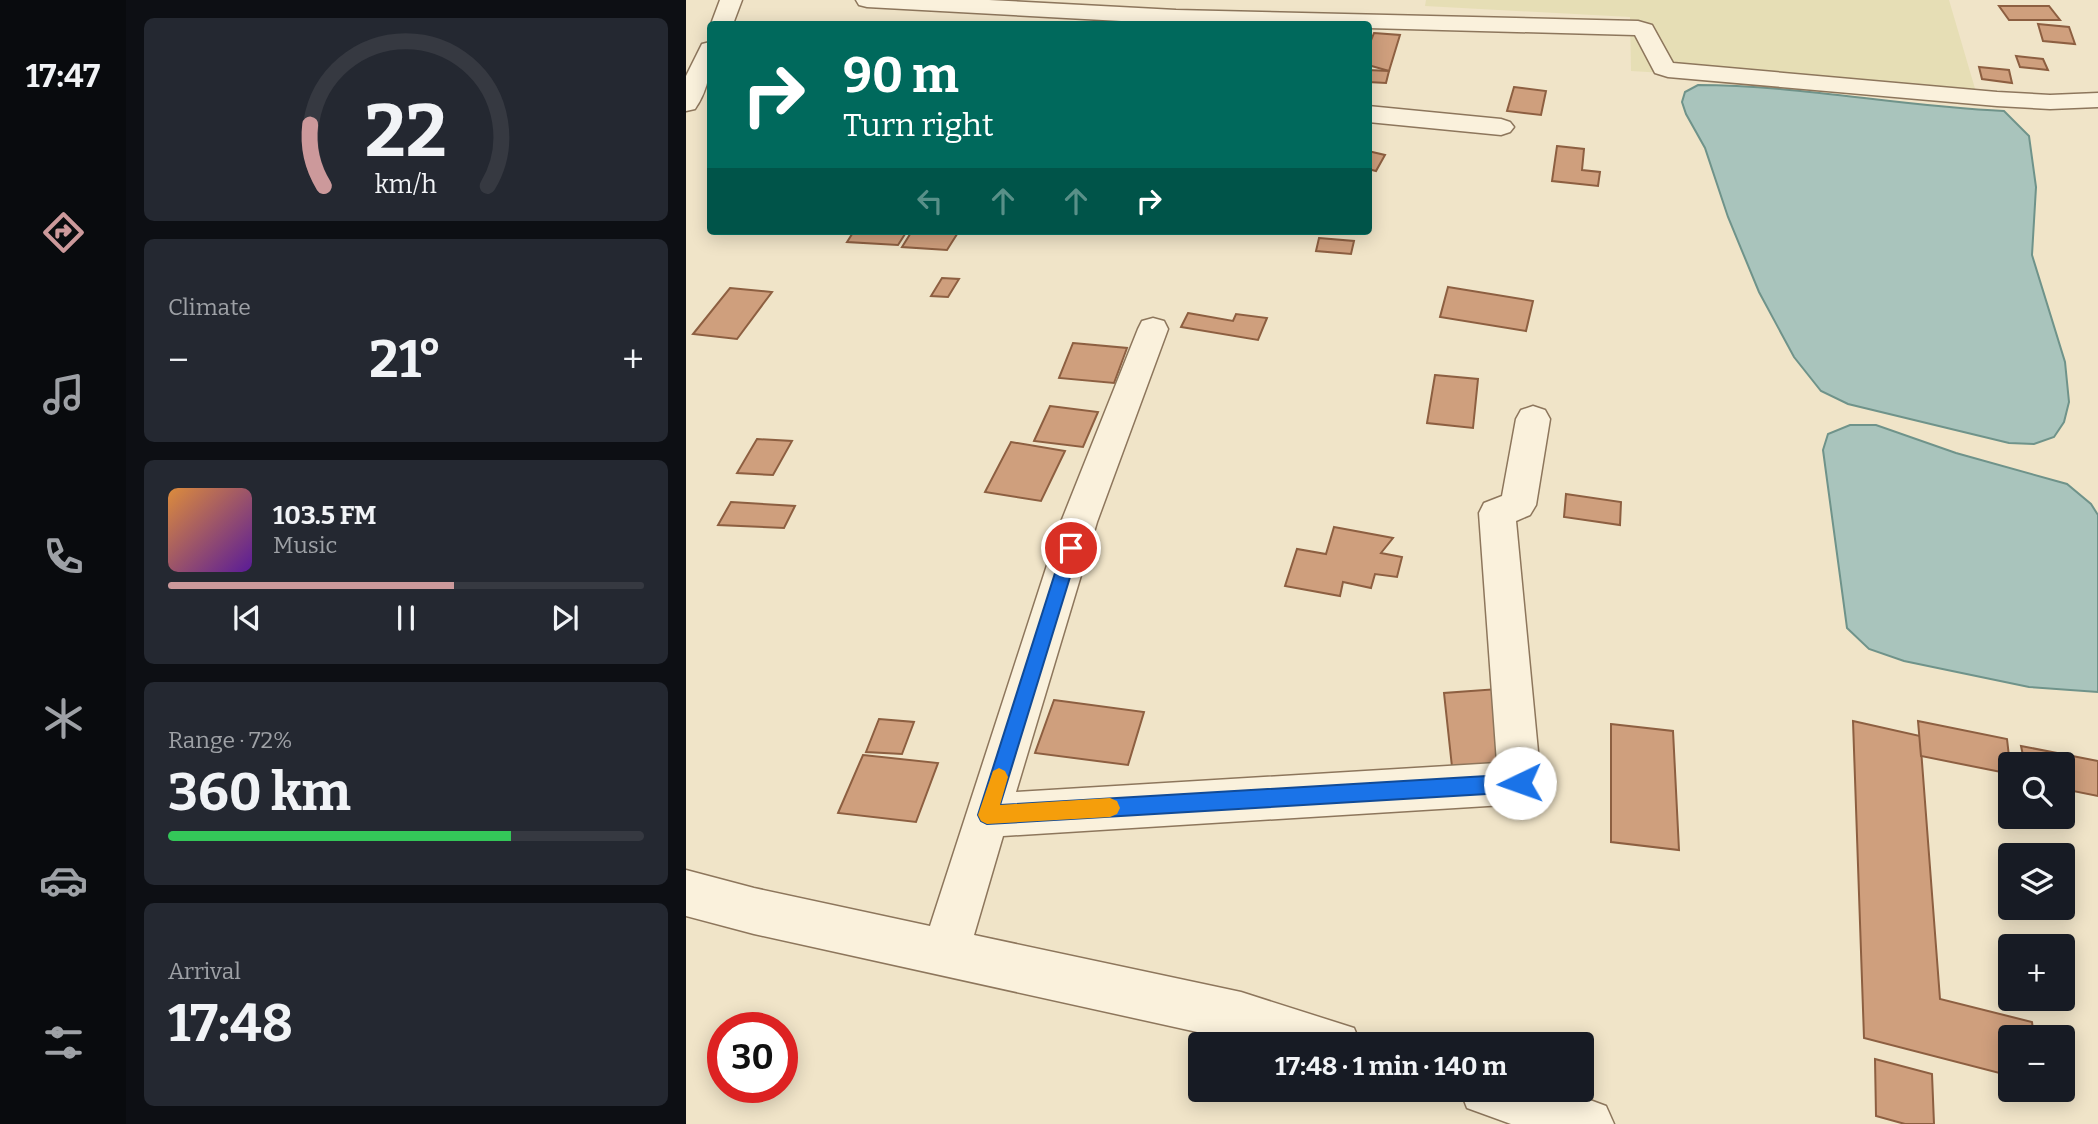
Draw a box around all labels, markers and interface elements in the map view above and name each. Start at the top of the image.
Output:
text: 90 m [843,46,959,105]
icon: right [728,49,819,140]
text: 17:47 [26,57,100,95]
text: 22 [365,88,447,175]
text: Turn right [843,106,994,144]
text: km/h [375,169,437,199]
icon: left [911,182,949,220]
icon: ahead [984,182,1022,220]
icon: ahead [1057,182,1095,220]
icon: right [1130,182,1168,220]
icon: directions [39,208,88,257]
text: Climate [168,293,251,321]
text: 21° [369,328,442,391]
text: − [168,337,189,383]
text: + [622,337,644,383]
icon: music [39,370,88,419]
text: 103.5 FM [273,500,377,531]
pin [1041,518,1101,578]
icon: arrive [1052,529,1090,567]
text: Music [273,531,337,559]
icon: phone [39,532,88,581]
icon: previous [228,599,266,637]
icon: pause [387,599,425,637]
icon: next [546,599,584,637]
icon: climate [39,694,88,743]
text: Range · 72% [168,726,292,754]
position arrow [1483,746,1557,820]
map controls [1998,752,2075,1102]
button: search [1998,752,2075,829]
text: 360 km [168,761,351,824]
button: layers [1998,843,2075,920]
icon: car [39,856,88,905]
button: + [1998,934,2075,1011]
text: Arrival [168,957,241,985]
text: 17:48 [168,992,293,1055]
speed limit sign: 30 [707,1012,798,1103]
icon: filters [39,1018,88,1067]
button: − [1998,1025,2075,1102]
text: 17:48 · 1 min · 140 m [1275,1051,1507,1082]

